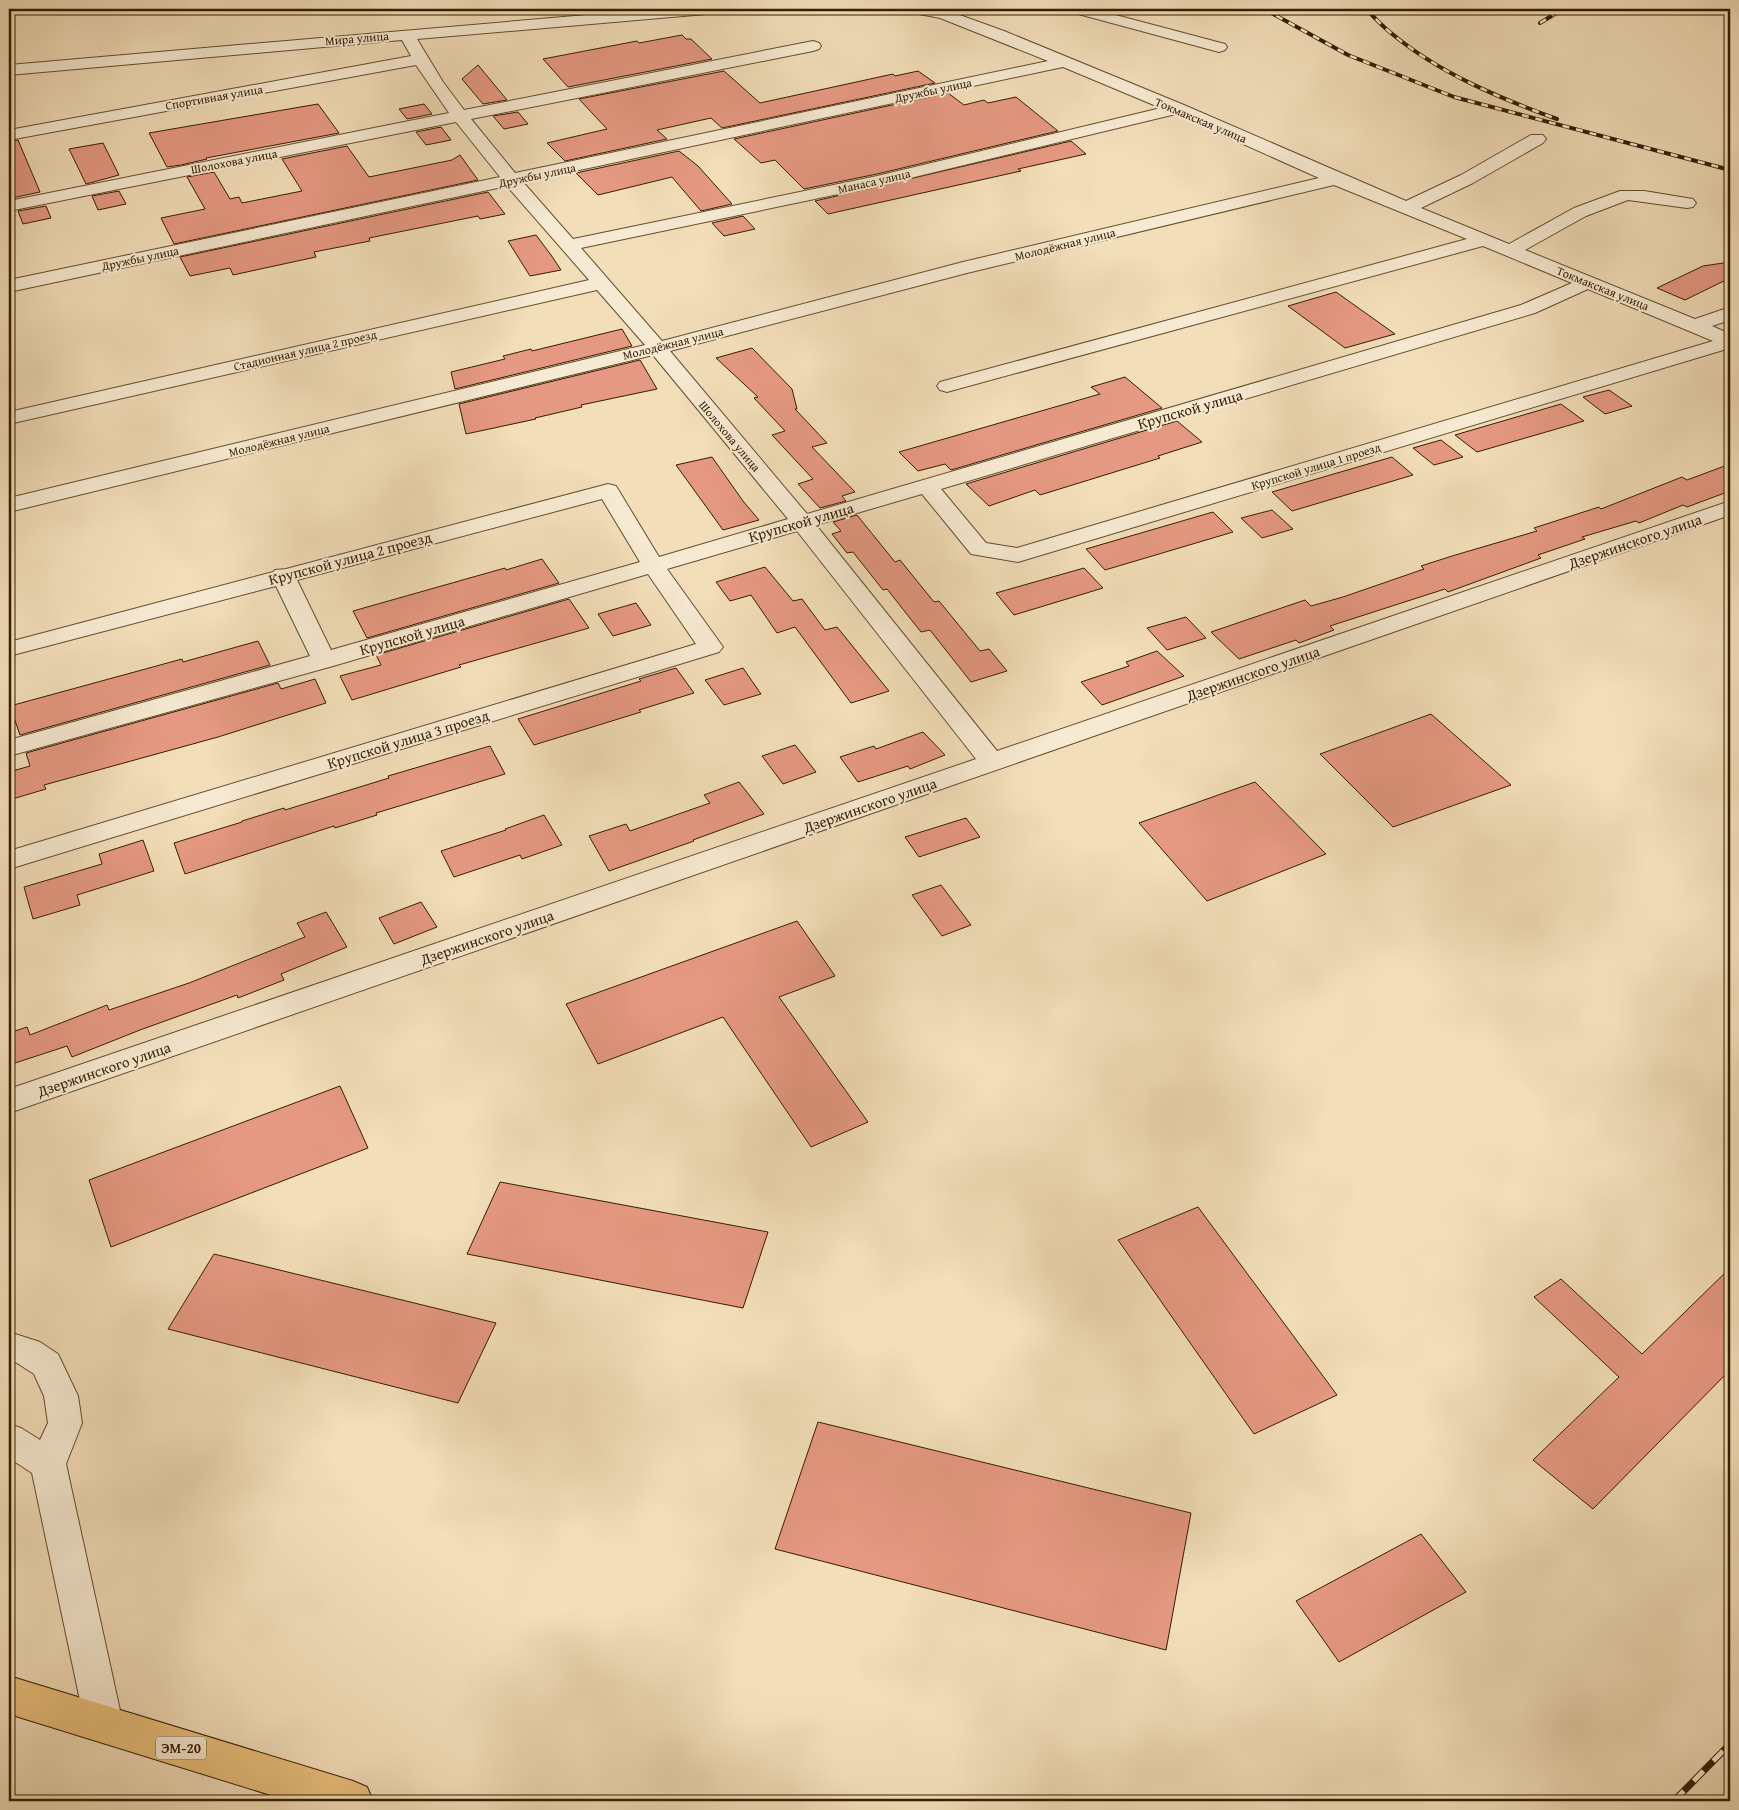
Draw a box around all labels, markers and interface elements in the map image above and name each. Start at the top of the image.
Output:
street label: Мира улица [324,27,390,49]
street label: Дружбы улица [892,73,973,107]
street label: Спортивная улица [164,80,264,114]
street label: Токмакская улица [1153,93,1250,147]
street label: Шолохова улица [189,144,279,178]
street label: Дружбы улица [496,158,577,192]
street label: Манаса улица [836,164,912,198]
street label: Молодёжная улица [1013,223,1117,265]
street label: Дружбы улица [99,241,180,275]
street label: Токмакская улица [1554,262,1652,314]
street label: Молодёжная улица [621,322,725,364]
street label: Стадионная улица 2 проезд [232,325,379,375]
street label: Крупской улица [1135,384,1246,434]
street label: Шолохова улица [695,397,765,475]
street label: Молодёжная улица [227,419,331,461]
street label: Крупской улица 1 проезд [1249,438,1383,494]
street label: Крупской улица [746,497,857,547]
street label: Дзержинского улица [1565,508,1705,574]
street label: Крупской улица 2 проезд [266,526,434,590]
street label: Крупской улица [357,610,468,660]
street label: Дзержинского улица [1183,640,1323,706]
street label: Крупской улица 3 проезд [325,704,491,774]
street label: Дзержинского улица [800,772,940,838]
street label: Дзержинского улица [417,904,557,970]
street label: Дзержинского улица [34,1036,174,1102]
road number: ЭМ-20 [156,1736,206,1760]

